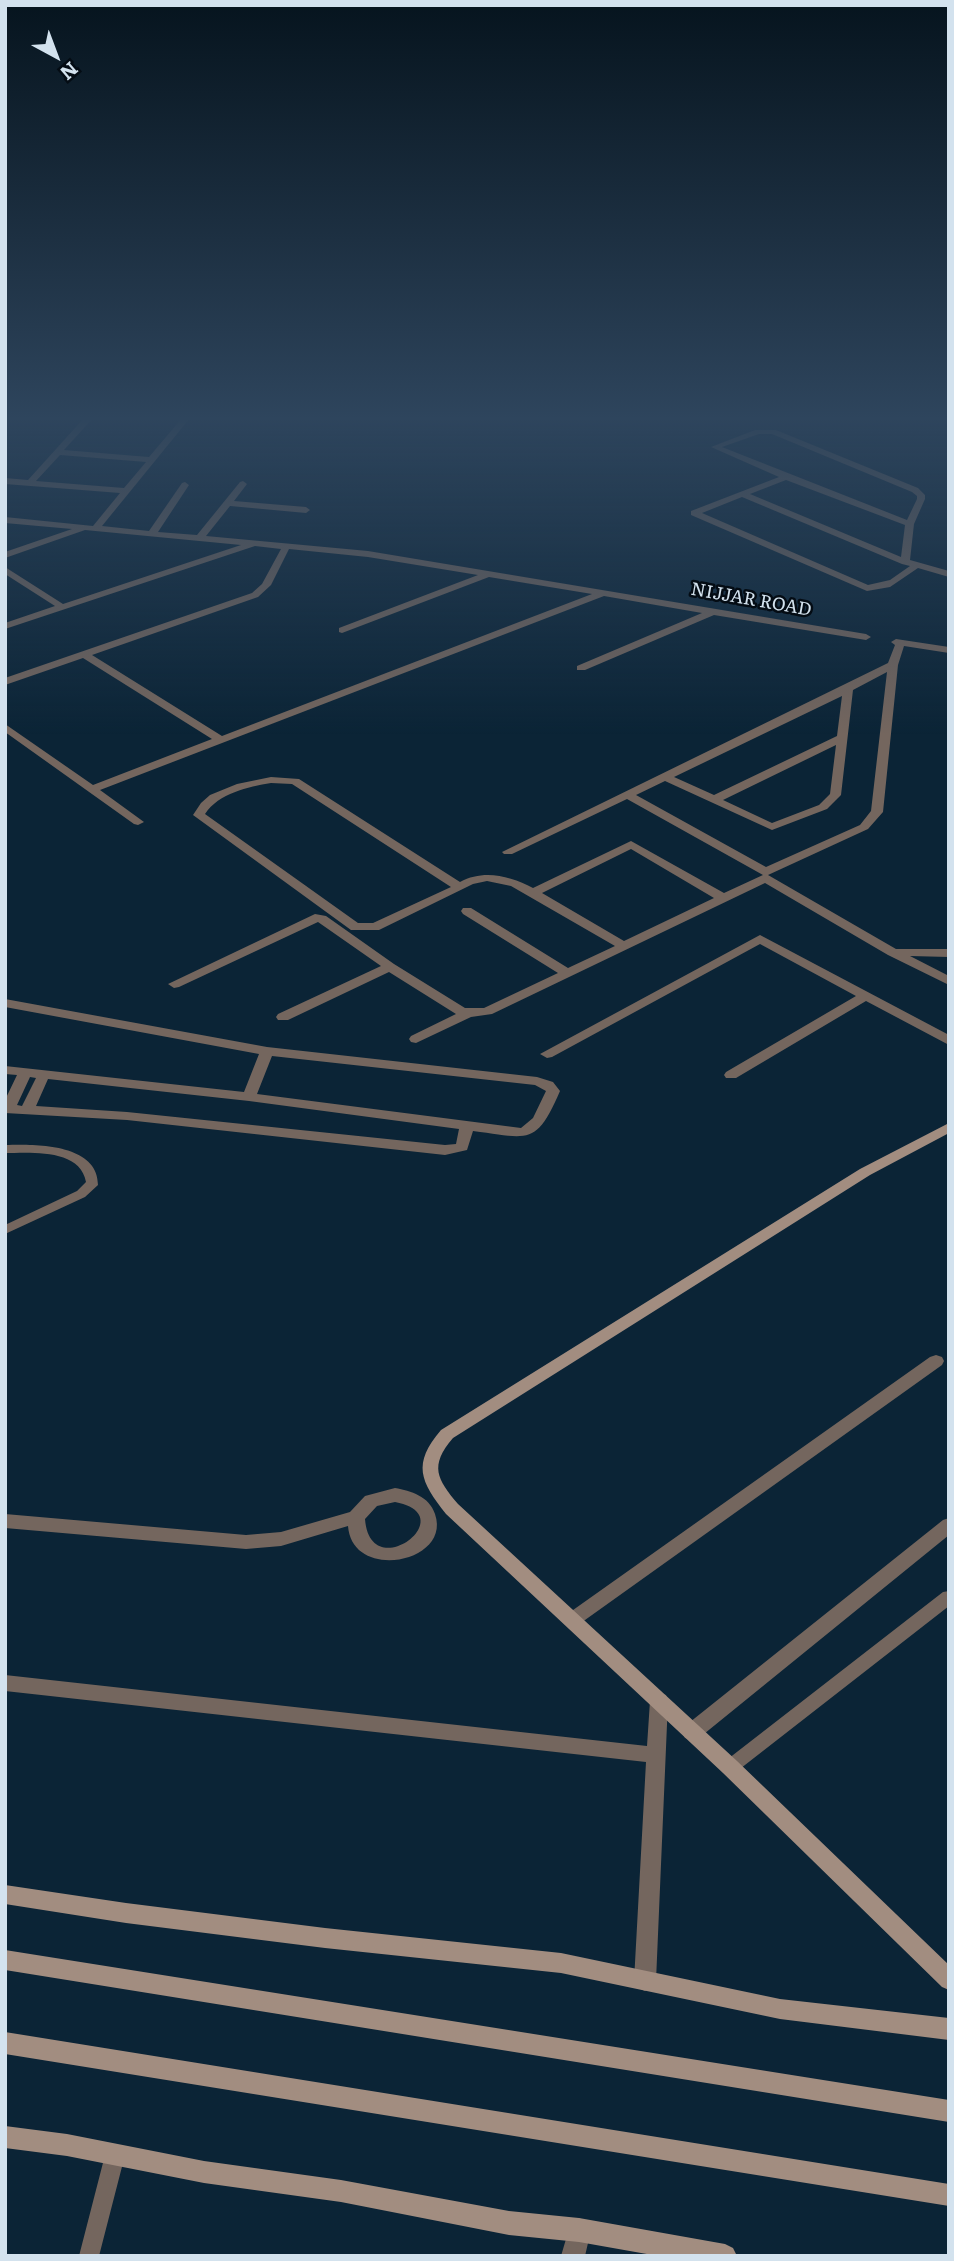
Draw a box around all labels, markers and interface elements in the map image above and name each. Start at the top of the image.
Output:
north arrow [21,21,91,91]
text: N [55,56,85,88]
street label: NIJJAR ROAD [689,579,813,621]

